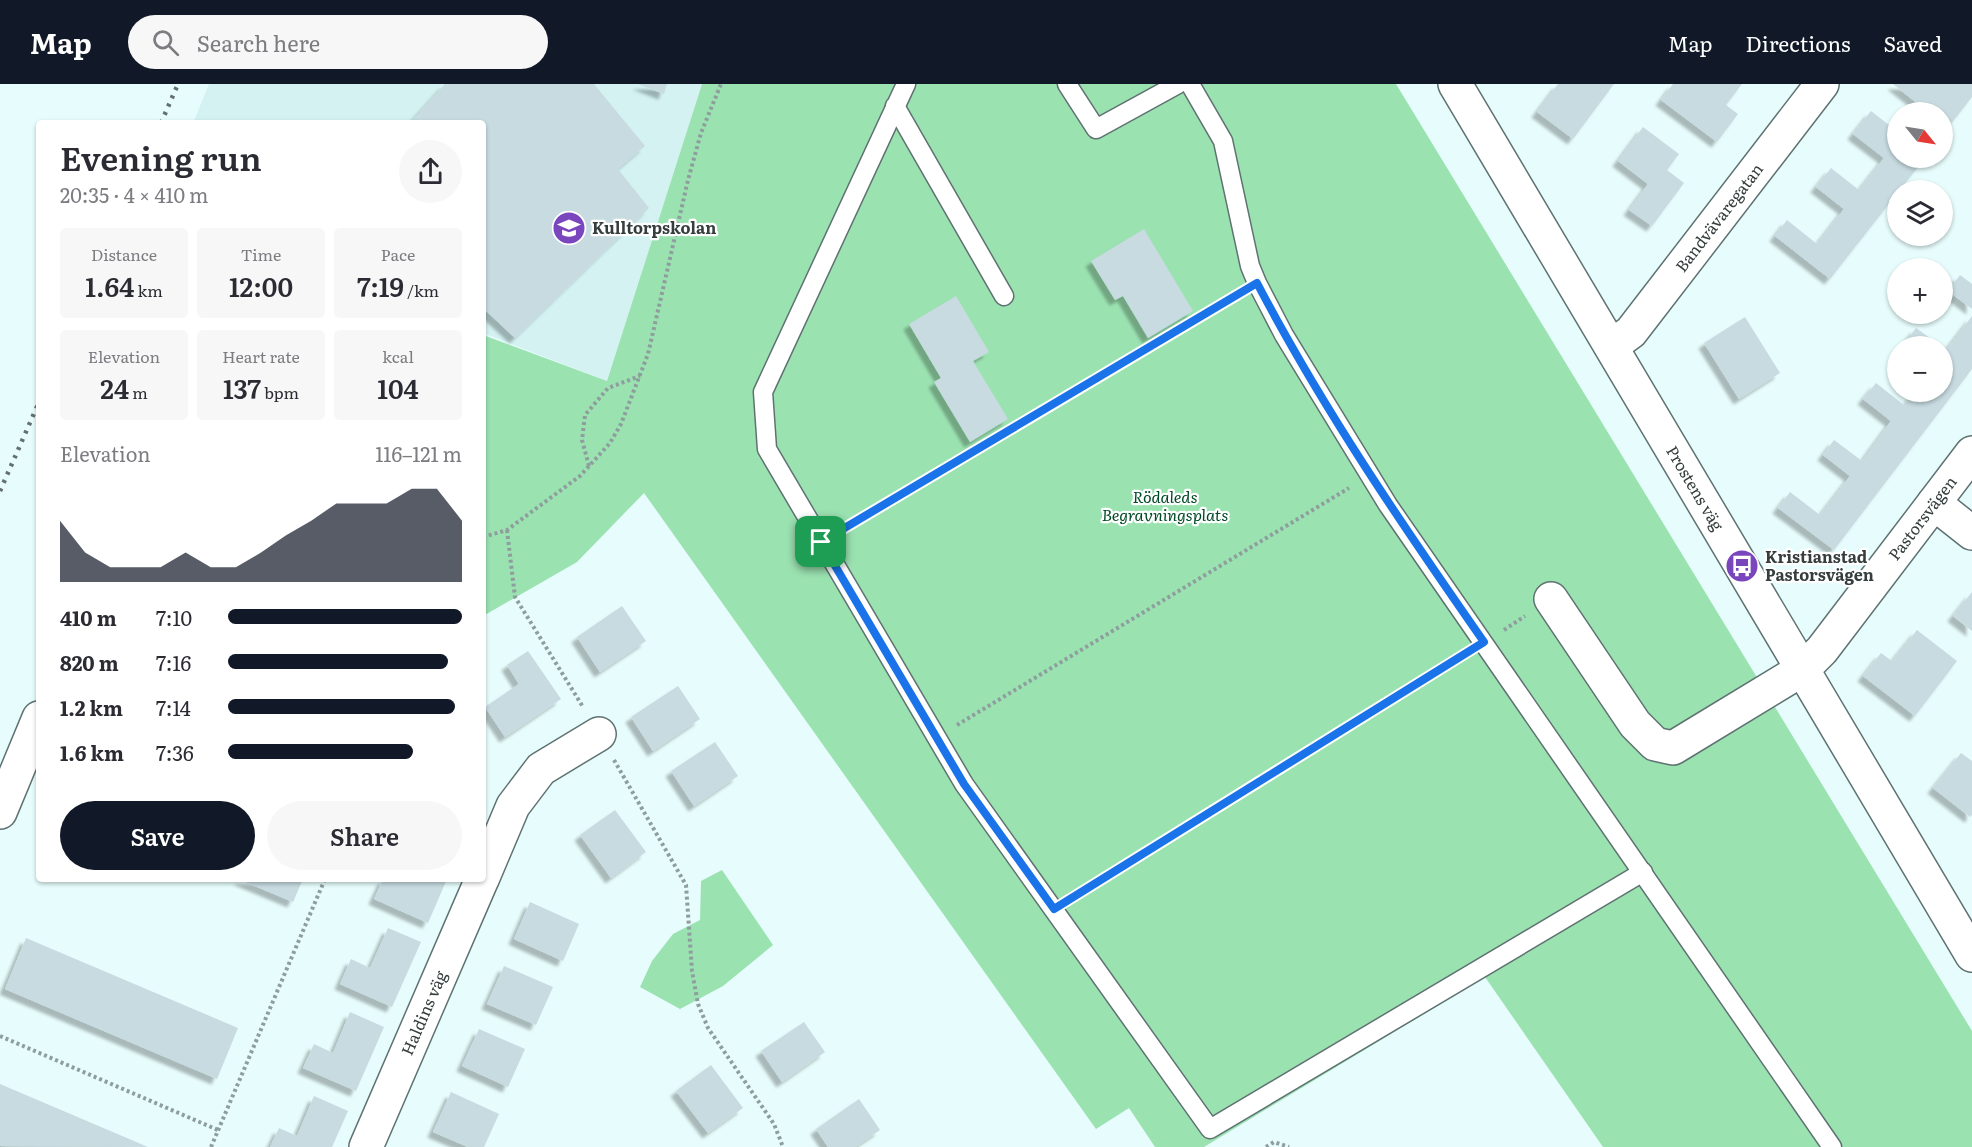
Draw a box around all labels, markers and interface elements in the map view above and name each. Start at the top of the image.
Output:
search box [128,15,548,69]
text: Map [30,21,92,63]
icon: search [149,26,182,59]
text: Search here [197,26,320,59]
text: Map [1668,27,1713,58]
text: Directions [1746,27,1851,58]
text: Saved [1884,27,1942,58]
north arrow [1887,102,1953,168]
map controls [1887,102,1953,402]
text: Evening run [60,132,262,181]
button: share [399,140,462,203]
street label: Bandvävaregatan [1669,157,1768,277]
text: 20:35 · 4 × 410 m [60,179,209,209]
button: layers [1887,180,1953,246]
school or university icon: Kulltorpskolan [551,210,587,246]
place label: Kulltorpskolan [592,215,716,239]
text: Distance [91,242,157,266]
text: Time [241,242,281,266]
text: Pace [381,242,415,266]
button: + [1887,258,1953,324]
text: 1.64 [85,266,134,305]
text: 12:00 [229,266,293,305]
text: 7:19 [357,266,404,305]
text: km [134,278,163,302]
text: /km [404,278,439,302]
button: − [1887,336,1953,402]
text: Elevation [88,344,160,368]
text: Heart rate [222,344,300,368]
text: kcal [382,344,414,368]
text: 24 [100,368,129,407]
text: 137 [223,368,261,407]
text: 104 [377,368,419,407]
text: m [129,380,148,404]
text: bpm [261,380,299,404]
text: Elevation [60,438,150,468]
text: 116–121 m [375,438,462,468]
street label: Prostens väg [1661,440,1730,535]
street label: Pastorsvägen [1882,470,1962,565]
park label: Rödaleds Begravningsplats [1102,484,1228,526]
pin [795,516,846,567]
icon: arrive [804,525,837,558]
place label: Kristianstad Pastorsvägen [1765,544,1874,586]
bus stop icon: Kristianstad Pastorsvägen [1724,548,1760,584]
text: 410 m [60,602,117,632]
text: 7:10 [156,602,192,632]
text: 820 m [60,647,119,677]
text: 7:16 [156,647,191,677]
text: 1.2 km [60,692,123,722]
text: 7:14 [156,692,191,722]
text: 1.6 km [60,737,124,767]
text: 7:36 [156,737,194,767]
button: Save [60,801,255,870]
button: Share [267,801,462,870]
street label: Haldins väg [394,966,452,1059]

